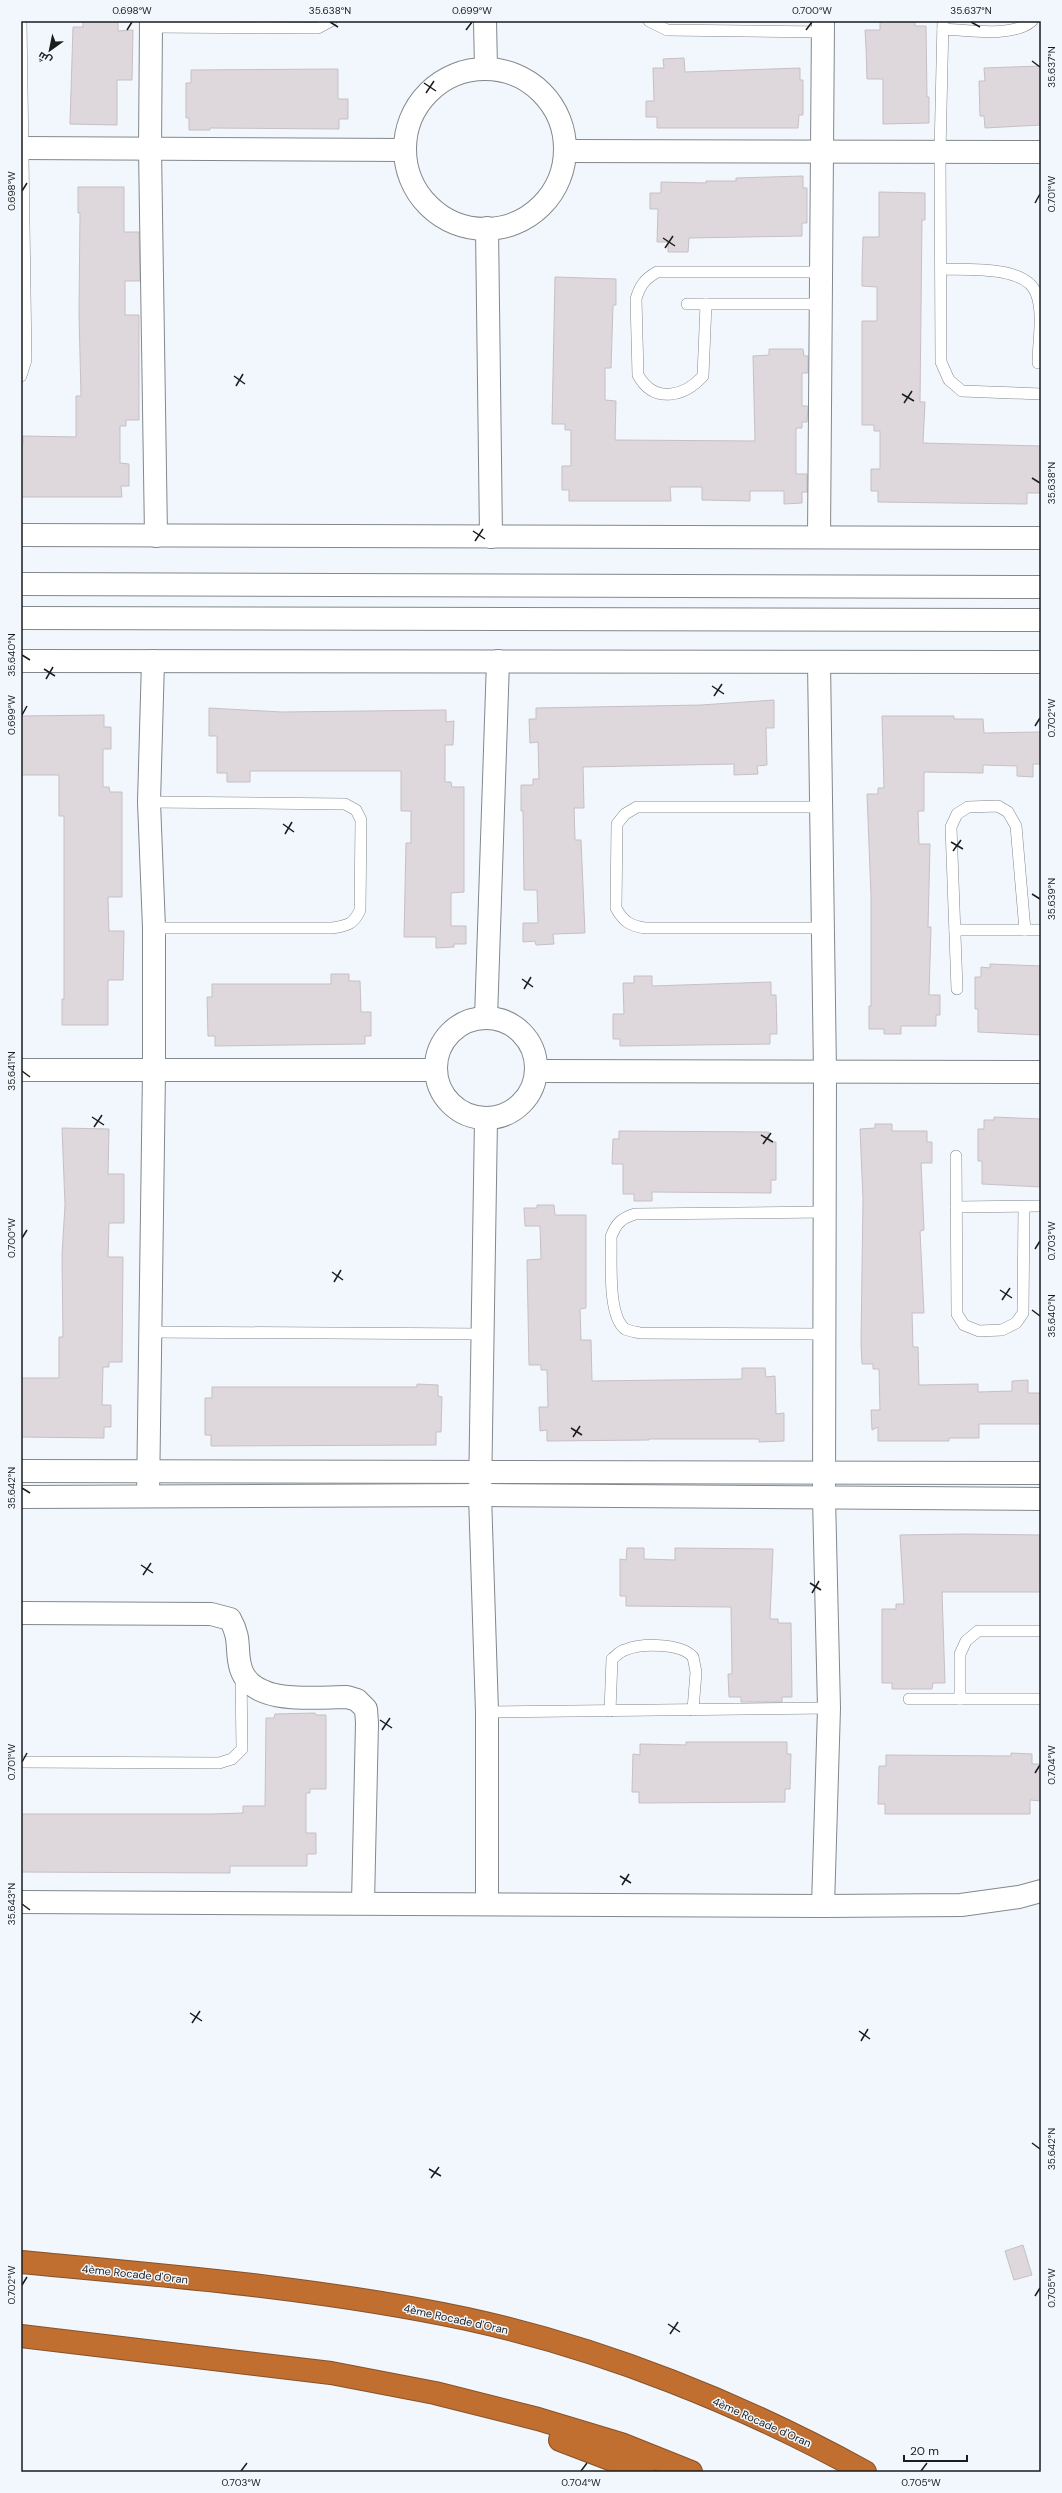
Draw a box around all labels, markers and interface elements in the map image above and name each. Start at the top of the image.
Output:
text: 0.698°W [112,4,152,17]
text: 35.638°N [309,4,351,17]
text: 0.699°W [452,4,492,17]
text: 0.700°W [792,4,832,17]
text: 35.637°N [950,4,992,17]
north arrow [30,30,70,70]
text: 35.637°N [1045,46,1058,88]
text: ش [35,49,54,68]
text: 0.698°W [5,171,18,211]
text: 0.701°W [1045,175,1058,212]
text: 35.638°N [1045,462,1058,504]
text: 35.640°N [5,633,18,677]
text: 0.699°W [5,695,18,735]
text: 0.702°W [1045,698,1058,737]
text: 35.639°N [1045,878,1058,920]
text: 35.641°N [5,1051,18,1091]
text: 0.700°W [5,1218,18,1258]
text: 0.703°W [1045,1221,1058,1261]
text: 35.640°N [1045,1294,1058,1338]
text: 35.642°N [5,1467,18,1509]
text: 0.701°W [5,1743,18,1780]
text: 0.704°W [1045,1745,1058,1785]
text: 35.643°N [5,1883,18,1925]
text: 35.642°N [1045,2128,1058,2170]
street label: 4ème Rocade d'Oran [81,2261,189,2287]
text: 0.702°W [5,2265,18,2304]
text: 0.705°W [1045,2268,1058,2308]
street label: 4ème Rocade d'Oran [402,2301,510,2337]
street label: 4ème Rocade d'Oran [710,2394,814,2450]
scale bar [904,2437,967,2463]
text: 20 m [910,2443,939,2459]
text: 0.703°W [221,2476,261,2489]
text: 0.704°W [561,2476,601,2489]
text: 0.705°W [901,2476,941,2489]

